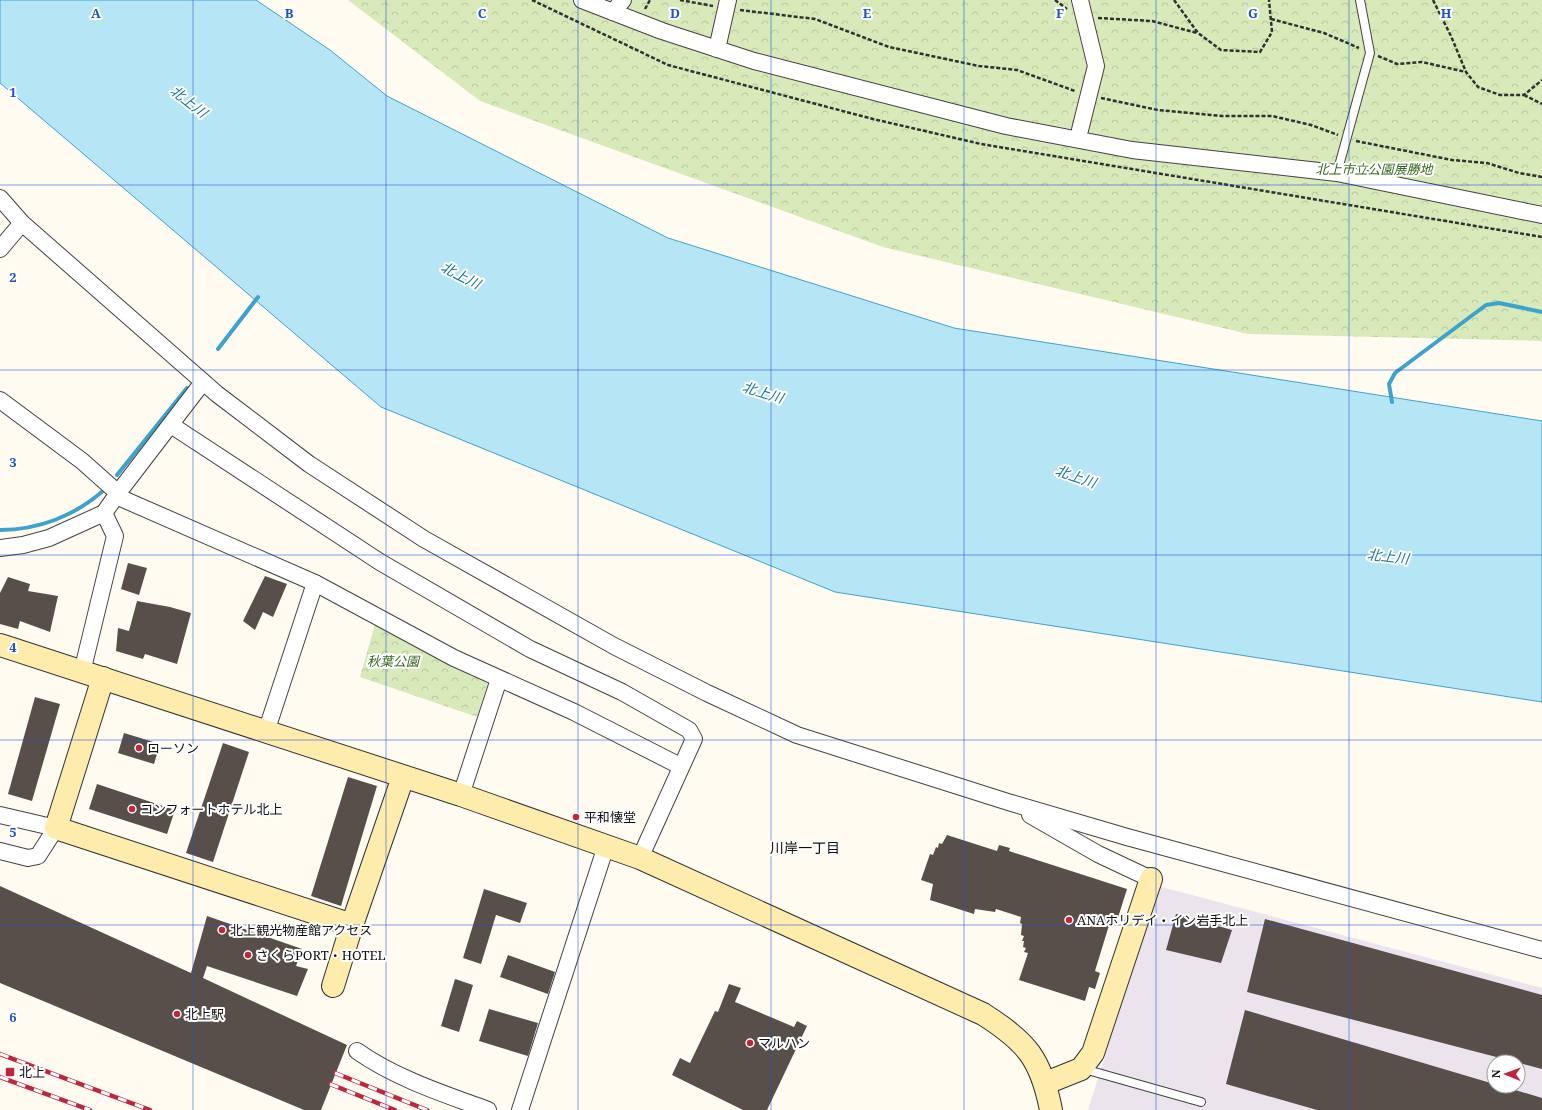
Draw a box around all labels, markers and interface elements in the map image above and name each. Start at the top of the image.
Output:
text: A [91,4,101,22]
text: B [285,4,294,22]
text: C [478,4,487,22]
text: D [670,4,680,22]
text: E [863,4,872,22]
text: F [1056,4,1064,22]
text: G [1248,4,1258,22]
text: H [1441,4,1452,22]
water label: 北上川 [167,81,213,123]
text: 1 [9,83,17,101]
park label: 北上市立公園展勝地 [1315,160,1434,178]
water label: 北上川 [438,257,486,294]
text: 2 [9,268,17,286]
water label: 北上川 [740,377,788,408]
text: 3 [9,453,17,471]
water label: 北上川 [1053,460,1101,492]
water label: 北上川 [1366,544,1412,568]
text: 4 [9,638,17,656]
park label: 秋葉公園 [367,652,421,670]
place label: ローソン [147,739,199,757]
marker: ローソン [134,743,144,753]
place label: コンフォートホテル北上 [140,800,283,818]
marker: コンフォートホテル北上 [127,804,137,814]
place label: 平和懐堂 [584,808,636,826]
marker: 平和懐堂 [571,812,581,822]
text: 5 [9,823,17,841]
district label: 川岸一丁目 [770,838,840,857]
place label: ANAホリデイ・イン岩手北上 [1077,911,1248,929]
marker: ANAホリデイ・イン岩手北上 [1064,915,1074,925]
place label: 北上観光物産館アクセス [230,921,372,939]
marker: 北上観光物産館アクセス [217,925,227,935]
place label: さくらPORT・HOTEL [256,946,386,964]
marker: さくらPORT・HOTEL [243,950,253,960]
place label: 北上駅 [185,1005,224,1023]
text: 6 [9,1008,17,1026]
marker: 北上駅 [172,1009,182,1019]
place label: マルハン [758,1034,810,1052]
marker: マルハン [745,1038,755,1048]
north arrow [1486,1054,1526,1094]
place label: 北上 [19,1063,45,1081]
marker: 北上 [4,1066,16,1078]
text: N [1488,1069,1503,1078]

